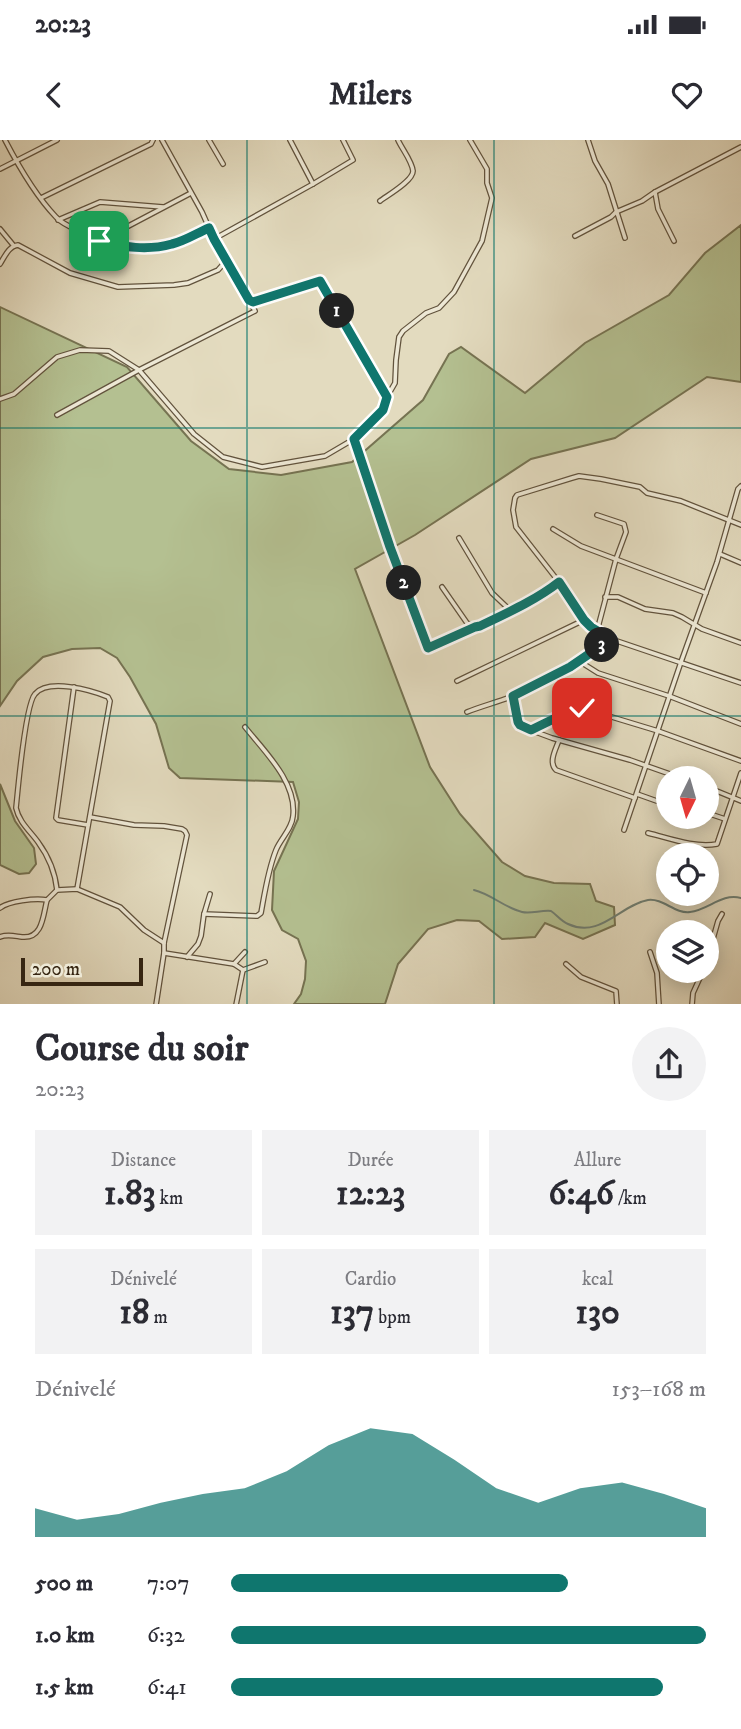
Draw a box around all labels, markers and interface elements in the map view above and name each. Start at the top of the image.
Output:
text: 20:23 [35,8,91,41]
text: Milers [329,75,412,115]
icon: back [35,76,73,114]
icon: heart [668,76,706,114]
pin [69,211,129,271]
icon: arrive [80,222,118,260]
pin: 1 [320,294,354,328]
text: 1 [333,299,340,322]
pin: 2 [386,566,422,600]
text: 2 [399,571,408,594]
pin: 3 [584,628,620,662]
text: 3 [598,633,605,656]
pin [552,678,612,738]
icon: check [563,689,601,727]
north arrow [656,766,719,830]
map controls [656,766,719,983]
button: locate [656,843,719,906]
button: layers [656,920,719,983]
scale bar [21,956,144,987]
text: 200 m [32,958,80,981]
text: Course du soir [35,1025,248,1073]
button: share [632,1027,706,1101]
text: 20:23 [35,1075,85,1104]
text: Distance [111,1149,176,1172]
text: Durée [347,1149,394,1172]
text: Allure [574,1149,621,1172]
text: 1.83 [104,1172,155,1216]
text: 12:23 [336,1172,405,1216]
text: 6:46 [548,1172,614,1216]
text: km [155,1187,183,1210]
text: /km [614,1187,647,1210]
text: Dénivelé [110,1268,177,1291]
text: Cardio [345,1268,396,1291]
text: kcal [582,1268,613,1291]
text: 18 [119,1291,150,1335]
text: 137 [330,1291,374,1335]
text: 130 [575,1291,620,1335]
text: m [150,1306,168,1329]
text: bpm [374,1306,411,1329]
text: Dénivelé [35,1375,116,1404]
text: 153–168 m [612,1375,706,1404]
text: 500 m [35,1569,93,1598]
text: 7:07 [147,1569,190,1598]
text: 1.0 km [35,1621,95,1650]
text: 6:32 [147,1621,185,1650]
text: 1.5 km [35,1673,94,1702]
text: 6:41 [147,1673,187,1702]

